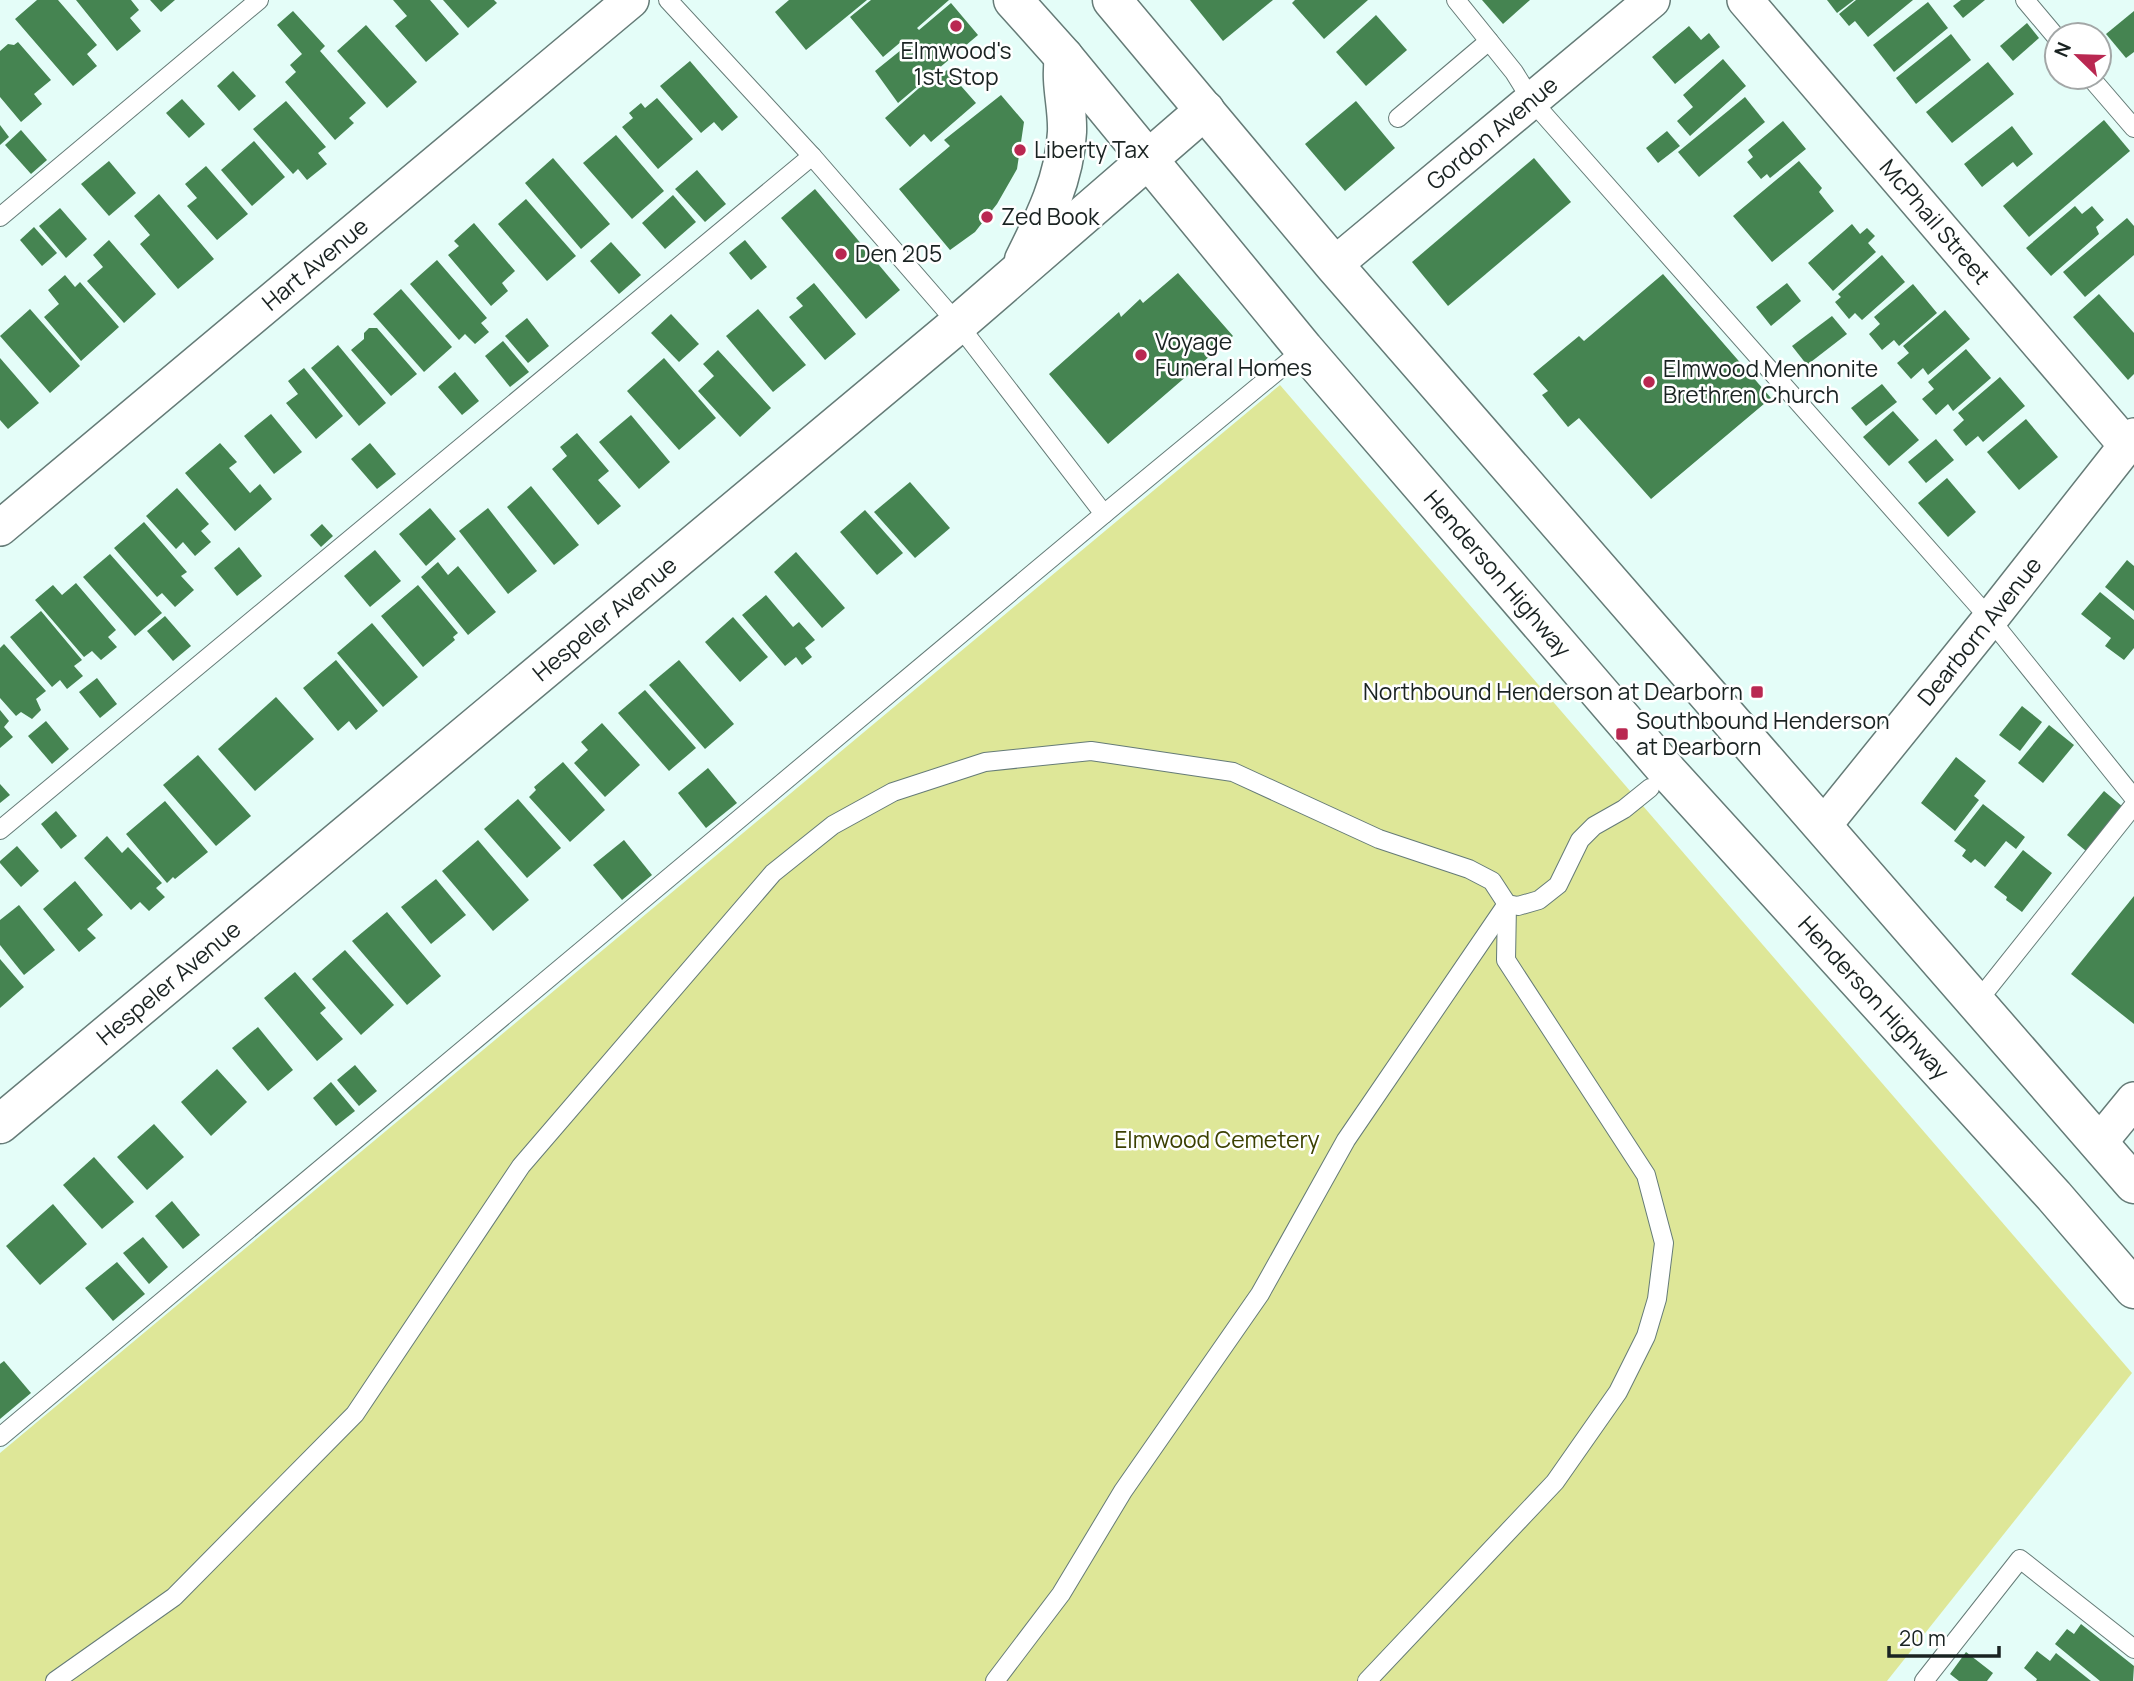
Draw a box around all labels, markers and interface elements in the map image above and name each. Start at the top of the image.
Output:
marker: Elmwood's 1st Stop [948,18,964,34]
north arrow [2043,21,2113,91]
place label: Elmwood's 1st Stop [900,34,1012,92]
text: N [2048,38,2077,61]
street label: Gordon Avenue [1419,68,1564,197]
place label: Liberty Tax [1034,133,1149,165]
marker: Liberty Tax [1012,142,1028,158]
street label: McPhail Street [1873,152,1998,291]
place label: Zed Book [1001,200,1100,232]
marker: Zed Book [979,209,995,225]
street label: Hart Avenue [255,210,374,317]
place label: Den 205 [855,237,942,269]
marker: Den 205 [833,246,849,262]
place label: Voyage Funeral Homes [1155,325,1312,383]
marker: Voyage Funeral Homes [1133,347,1149,363]
place label: Elmwood Mennonite Brethren Church [1663,352,1878,410]
marker: Elmwood Mennonite Brethren Church [1641,374,1657,390]
street label: Henderson Highway [1417,483,1579,664]
street label: Hespeler Avenue [525,549,683,688]
street label: Dearborn Avenue [1909,549,2048,712]
place label: Northbound Henderson at Dearborn [1363,675,1743,707]
marker: Northbound Henderson at Dearborn [1749,684,1765,700]
place label: Southbound Henderson at Dearborn [1636,704,1890,762]
marker: Southbound Henderson at Dearborn [1614,726,1630,742]
street label: Henderson Highway [1792,908,1957,1086]
street label: Hespeler Avenue [89,913,247,1052]
park label: Elmwood Cemetery [1114,1123,1320,1155]
scale bar [1889,1614,1999,1658]
text: 20 m [1899,1624,1946,1652]

